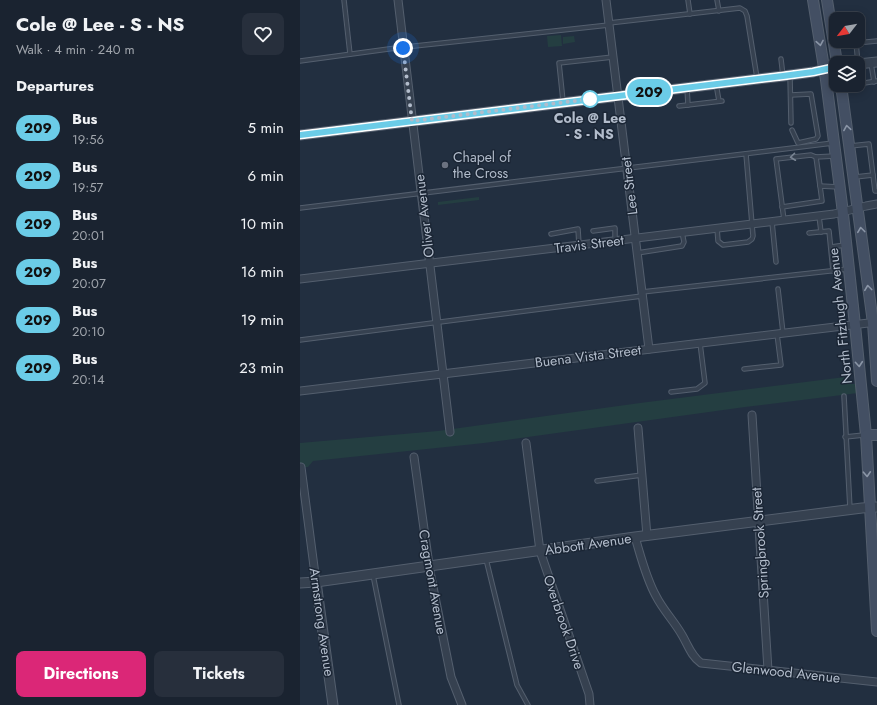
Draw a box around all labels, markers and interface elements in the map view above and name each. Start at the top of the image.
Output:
text: Cole @ Lee - S - NS [16,11,184,38]
north arrow [829,12,865,48]
map controls [829,12,865,92]
button: heart [242,13,284,55]
your location [393,38,413,58]
text: Walk · 4 min · 240 m [16,40,135,59]
one-way arrow [815,40,824,46]
button: layers [829,56,865,92]
text: Departures [16,75,94,97]
line badge: 209 [626,79,672,105]
text: 209 [635,82,663,102]
marker: Cole @ Lee - S - NS [581,90,599,108]
text: Bus [72,108,97,130]
place label: Cole @ Lee - S - NS [554,108,626,144]
text: 5 min [248,117,284,139]
text: 209 [24,118,52,138]
one-way arrow [843,125,852,131]
text: 19:56 [72,130,104,149]
place label: Chapel of the Cross [453,147,512,183]
one-way arrow [790,152,796,161]
street label: Lee Street [615,155,642,216]
text: Bus [72,156,97,178]
marker: Chapel of the Cross [440,160,450,170]
text: 6 min [247,165,284,187]
text: 209 [24,166,52,186]
street label: Oliver Avenue [409,173,439,259]
text: 19:57 [72,178,103,197]
text: Bus [72,204,97,226]
text: 10 min [240,213,284,235]
text: 209 [24,214,52,234]
text: 20:01 [72,226,105,245]
one-way arrow [857,227,866,234]
street label: Travis Street [553,230,626,258]
street label: North Fitzhugh Avenue [823,247,857,385]
text: Bus [72,252,97,274]
text: 16 min [241,261,284,283]
text: 209 [24,262,52,282]
text: 20:07 [72,274,106,293]
one-way arrow [864,285,873,291]
text: Bus [72,300,97,322]
text: 19 min [241,309,284,331]
text: 209 [24,310,52,330]
text: 20:10 [72,322,105,341]
street label: Buena Vista Street [534,339,643,372]
text: Bus [72,348,97,370]
text: 23 min [239,357,284,379]
text: 209 [24,358,52,378]
one-way arrow [854,361,863,367]
text: 20:14 [72,370,105,389]
one-way arrow [863,471,872,477]
street label: Springbrook Street [746,486,774,599]
street label: Cragmont Avenue [414,528,452,636]
street label: Abbott Avenue [543,528,633,560]
street label: Armstrong Avenue [304,566,340,678]
street label: Overbrook Drive [538,572,590,672]
button: Directions [16,651,146,697]
button: Tickets [154,651,284,697]
street label: Glenwood Avenue [731,656,841,688]

